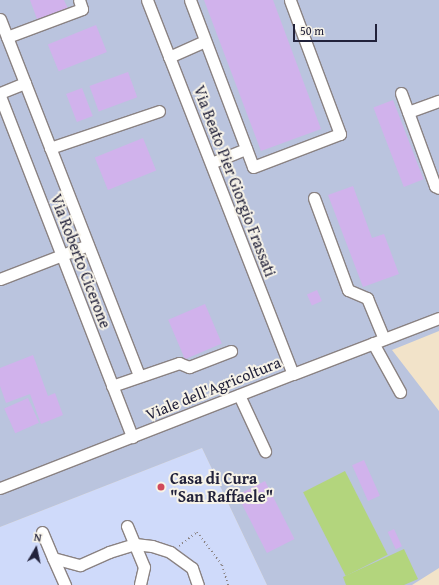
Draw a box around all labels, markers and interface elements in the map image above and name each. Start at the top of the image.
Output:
scale bar [295,16,379,42]
text: 50 m [300,22,324,39]
street label: Via Beato Pier Giorgio Frassati [190,83,280,279]
street label: Via Roberto Cicerone [47,191,115,331]
street label: Viale dell'Agricoltura [143,352,283,424]
place label: Casa di Cura "San Raffaele" [170,468,273,506]
marker: Casa di Cura "San Raffaele" [155,481,167,493]
north arrow [16,529,56,569]
text: N [33,529,43,546]

